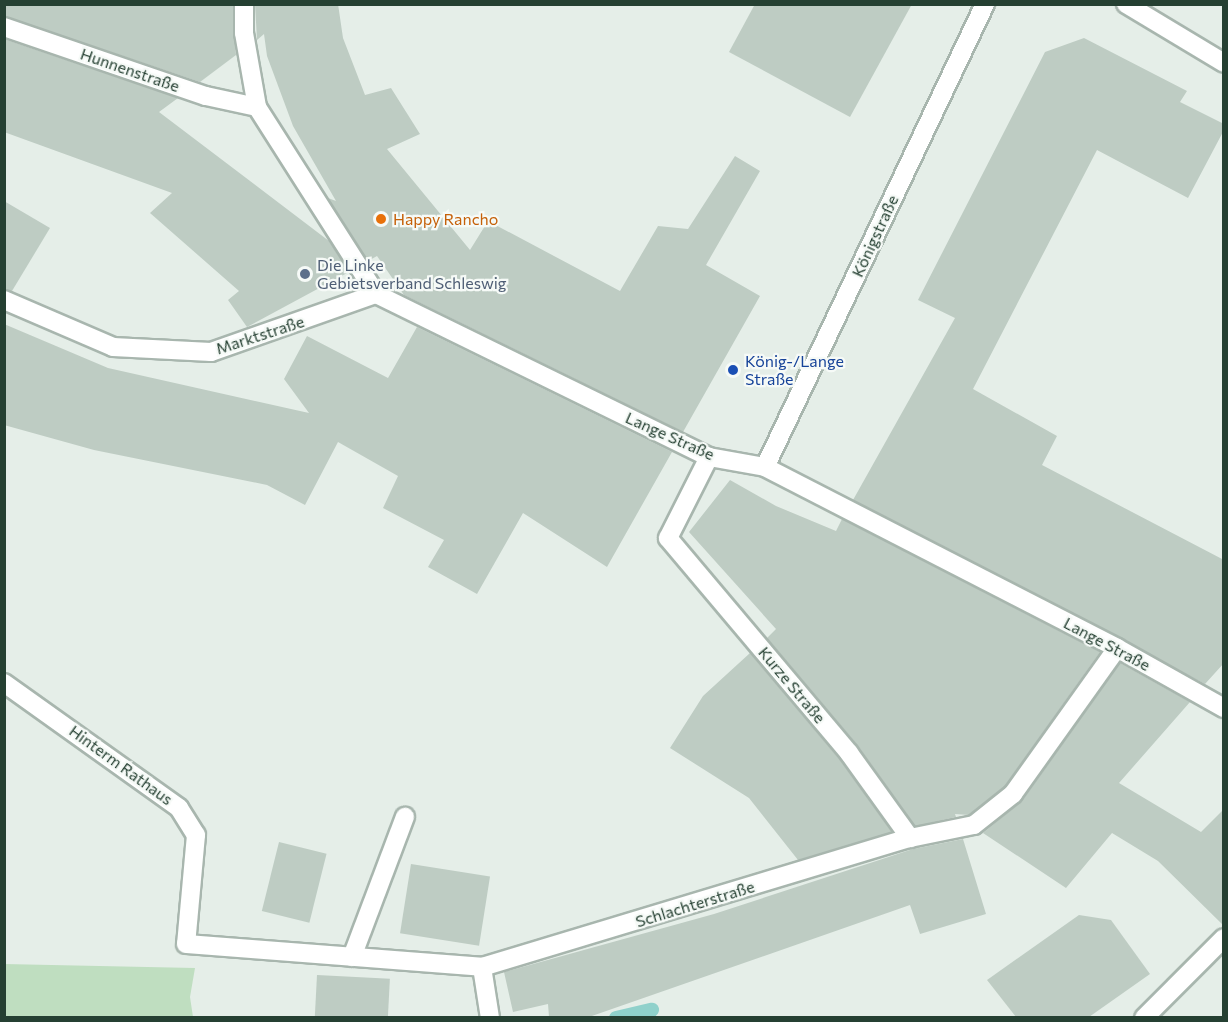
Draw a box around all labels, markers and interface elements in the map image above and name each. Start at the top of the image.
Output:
street label: Hunnenstraße [78,44,182,96]
street label: Königstraße [848,192,902,280]
place label: Happy Rancho [393,209,498,229]
marker: Happy Rancho [374,212,388,226]
place label: Die Linke Gebietsverband Schleswig [317,255,506,293]
marker: Die Linke Gebietsverband Schleswig [298,267,312,281]
street label: Marktstraße [213,312,307,358]
place label: König-/Lange Straße [745,351,844,389]
marker: König-/Lange Straße [726,363,740,377]
street label: Lange Straße [623,408,717,464]
street label: Lange Straße [1060,613,1154,675]
street label: Kurze Straße [754,643,830,727]
street label: Hinterm Rathaus [66,721,176,809]
street label: Schlachterstraße [633,877,757,931]

